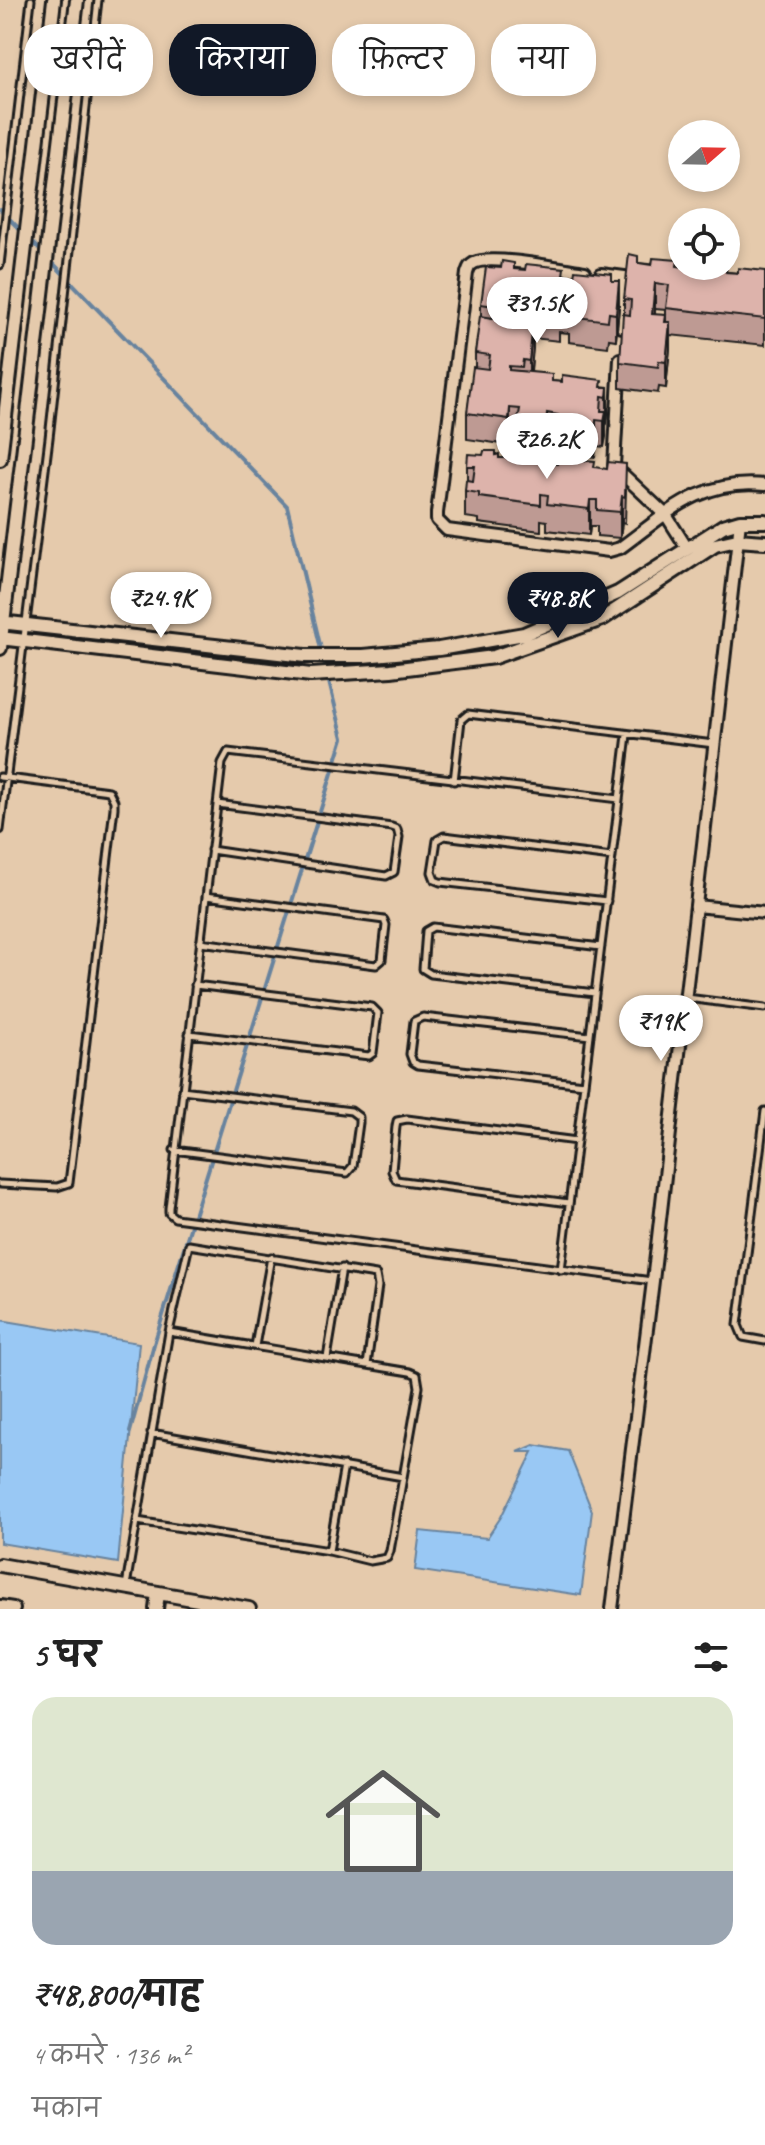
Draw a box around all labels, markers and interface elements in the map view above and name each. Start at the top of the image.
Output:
chip: खरीदें [24,24,153,96]
chip: किराया [169,24,316,96]
chip: फ़िल्टर [332,24,475,96]
chip: नया [491,24,596,96]
north arrow [668,120,740,192]
map controls [668,120,740,280]
button: locate [668,208,740,280]
pin: ₹31.5K [472,277,602,345]
text: ₹31.5K [505,286,569,319]
pin: ₹26.2K [482,413,612,481]
text: ₹26.2K [514,422,580,455]
pin: ₹24.9K [96,572,226,640]
pin: ₹48.8K [493,572,623,640]
text: ₹24.9K [129,581,193,614]
text: ₹48.8K [525,581,591,614]
pin: ₹19K [614,995,708,1063]
text: ₹19K [637,1004,685,1037]
text: 5 घर [32,1633,100,1676]
icon: filters [689,1635,733,1679]
icon: home [311,1749,455,1893]
text: ₹48,800/माह [32,1972,202,2015]
text: 4 कमरे · 136 m² [32,2039,188,2072]
text: मकान [32,2092,101,2125]

